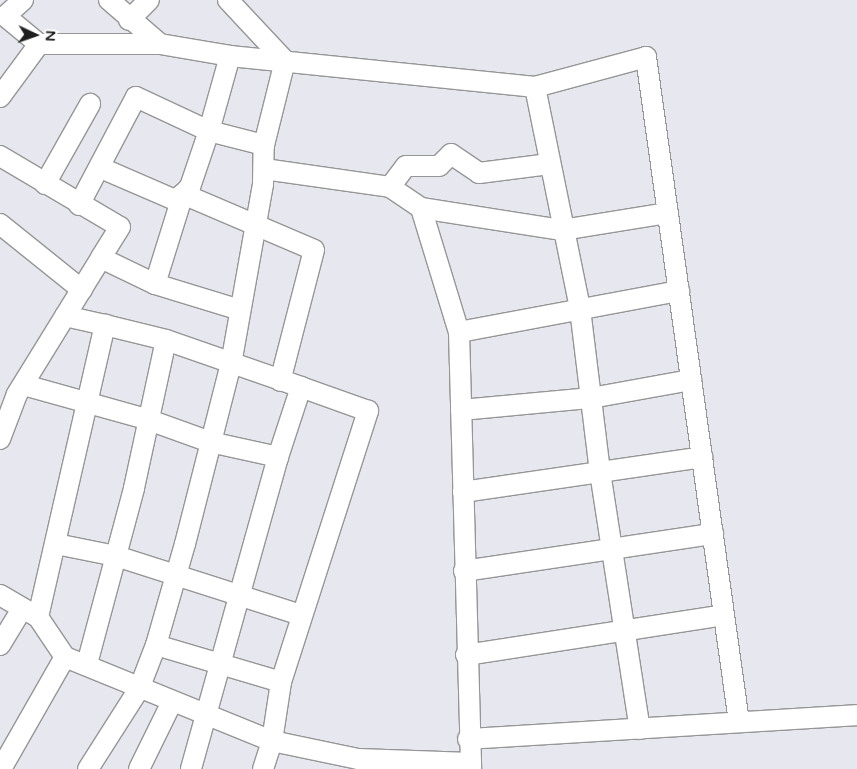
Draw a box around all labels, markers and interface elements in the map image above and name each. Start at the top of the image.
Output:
north arrow [10,10,60,60]
text: N [42,30,59,42]

